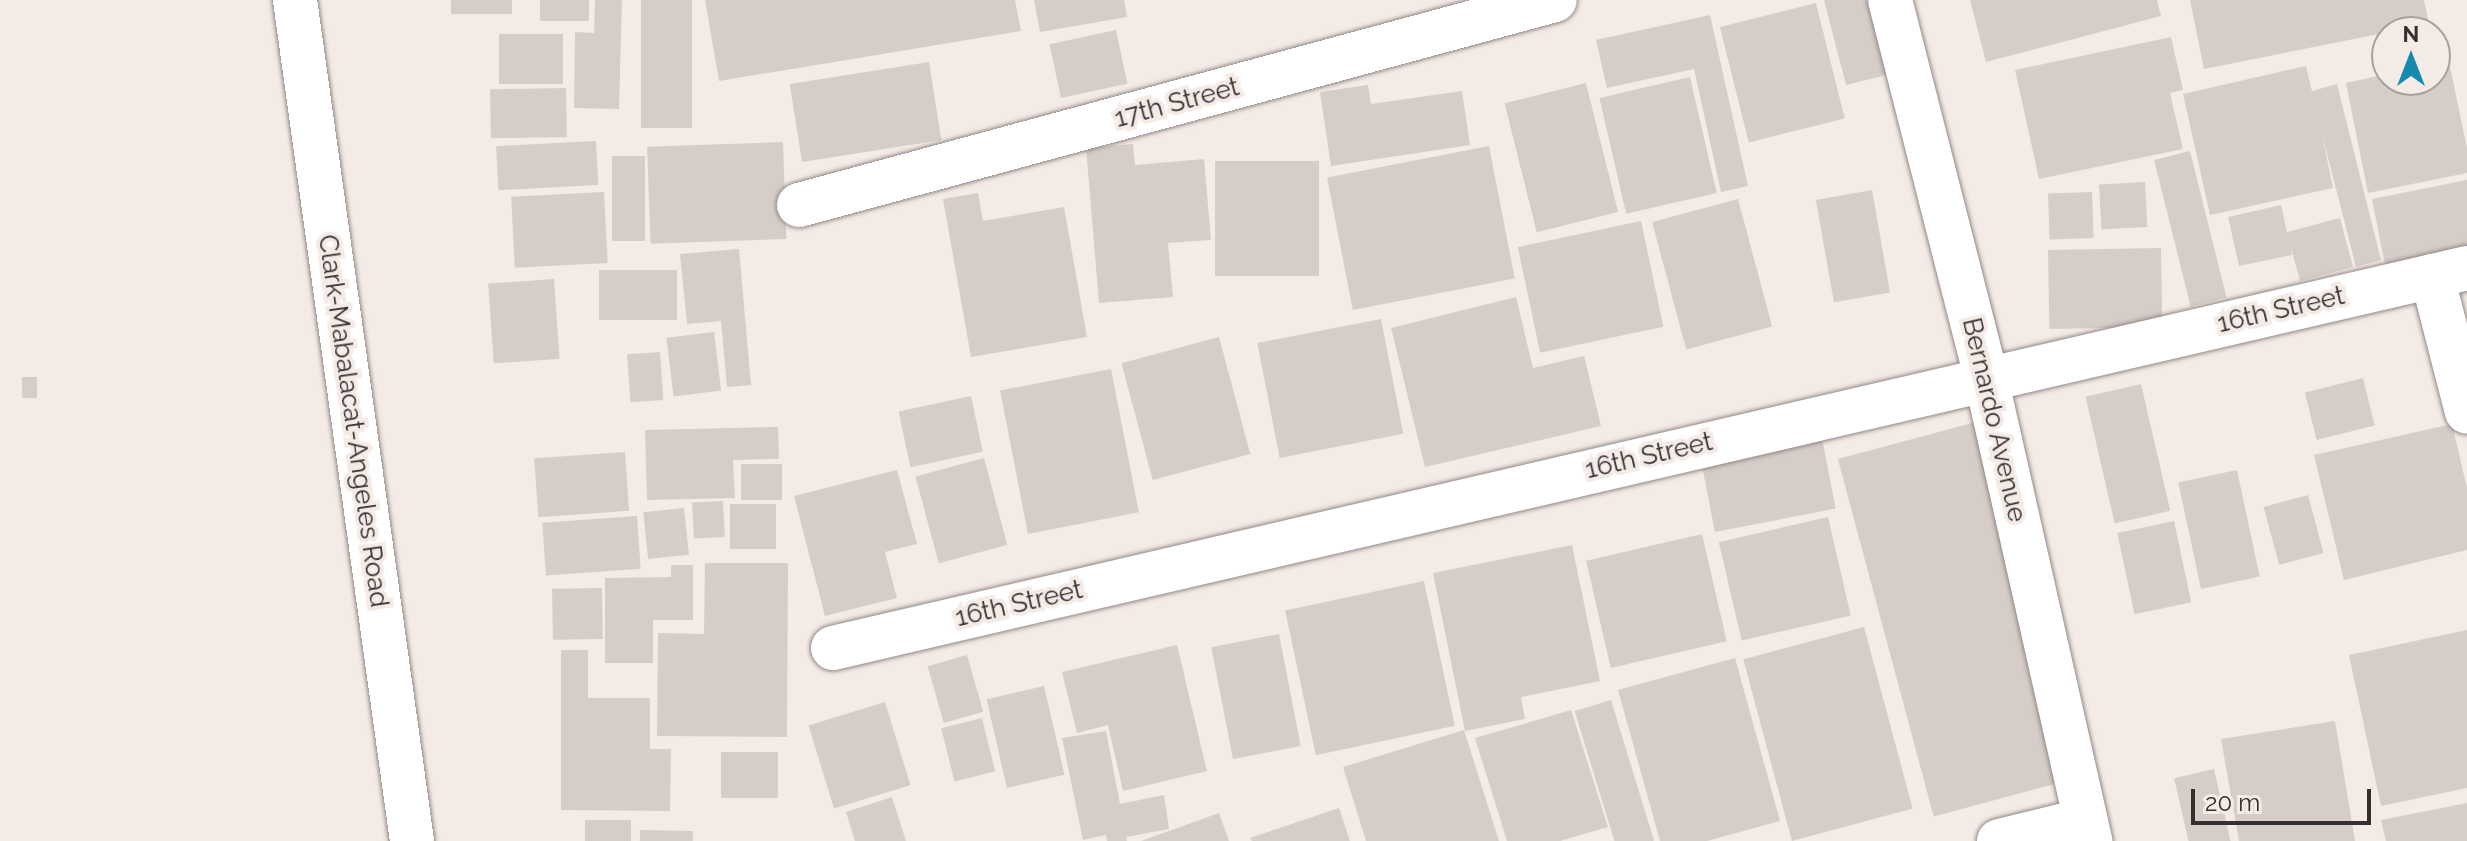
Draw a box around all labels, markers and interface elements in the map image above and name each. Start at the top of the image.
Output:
north arrow [2371,16,2451,96]
text: N [2403,21,2419,47]
street label: 17th Street [1111,71,1243,135]
street label: Clark-Mabalacat-Angeles Road [311,233,395,609]
street label: 16th Street [2214,280,2348,340]
street label: Bernardo Avenue [1955,315,2033,525]
street label: 16th Street [1582,426,1716,486]
street label: 16th Street [952,574,1086,634]
scale bar [2195,773,2375,823]
text: 20 m [2205,788,2260,817]

